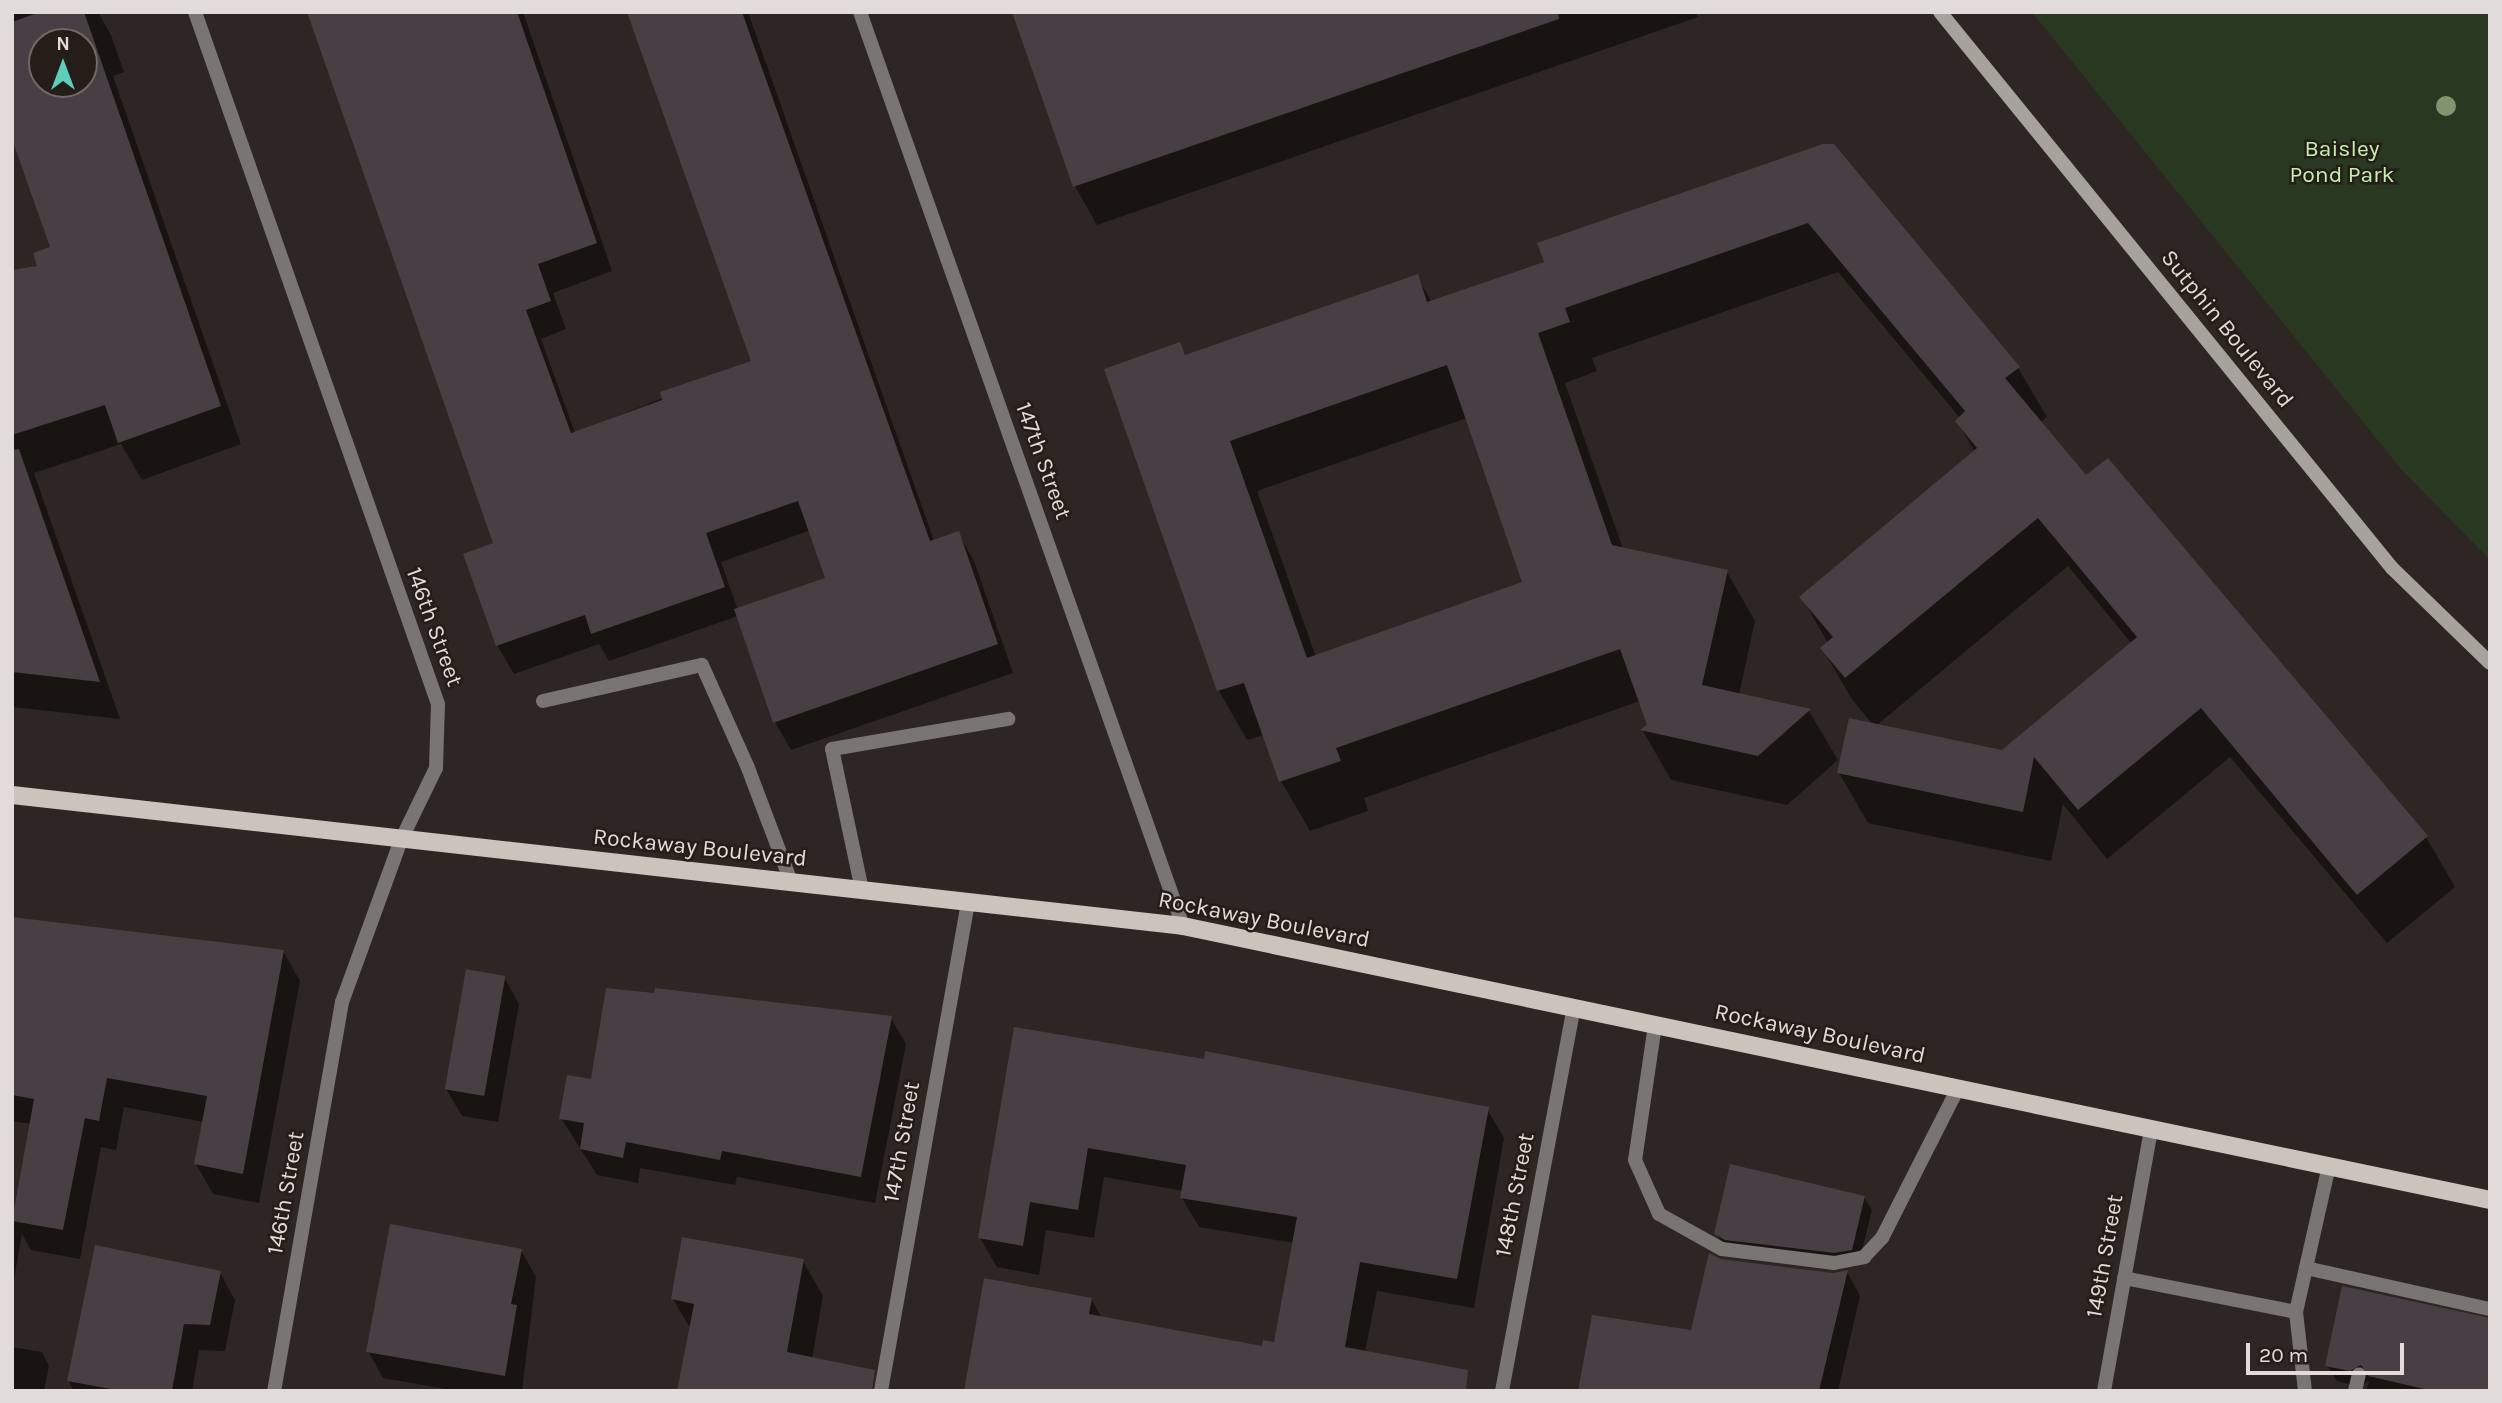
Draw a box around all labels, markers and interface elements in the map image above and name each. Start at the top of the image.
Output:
north arrow [28,28,98,98]
text: N [56,33,70,55]
park label: Baisley Pond Park [2290,135,2394,189]
street label: Sutphin Boulevard [2155,244,2299,414]
street label: 147th Street [1009,399,1077,523]
street label: 146th Street [400,564,468,690]
street label: Rockaway Boulevard [592,823,808,873]
street label: Rockaway Boulevard [1156,886,1372,954]
street label: Rockaway Boulevard [1712,998,1928,1070]
street label: 147th Street [878,1079,926,1205]
street label: 146th Street [262,1129,310,1257]
street label: 148th Street [1489,1131,1541,1259]
street label: 149th Street [2081,1192,2129,1320]
scale bar [2250,1330,2408,1374]
text: 20 m [2259,1343,2308,1367]

